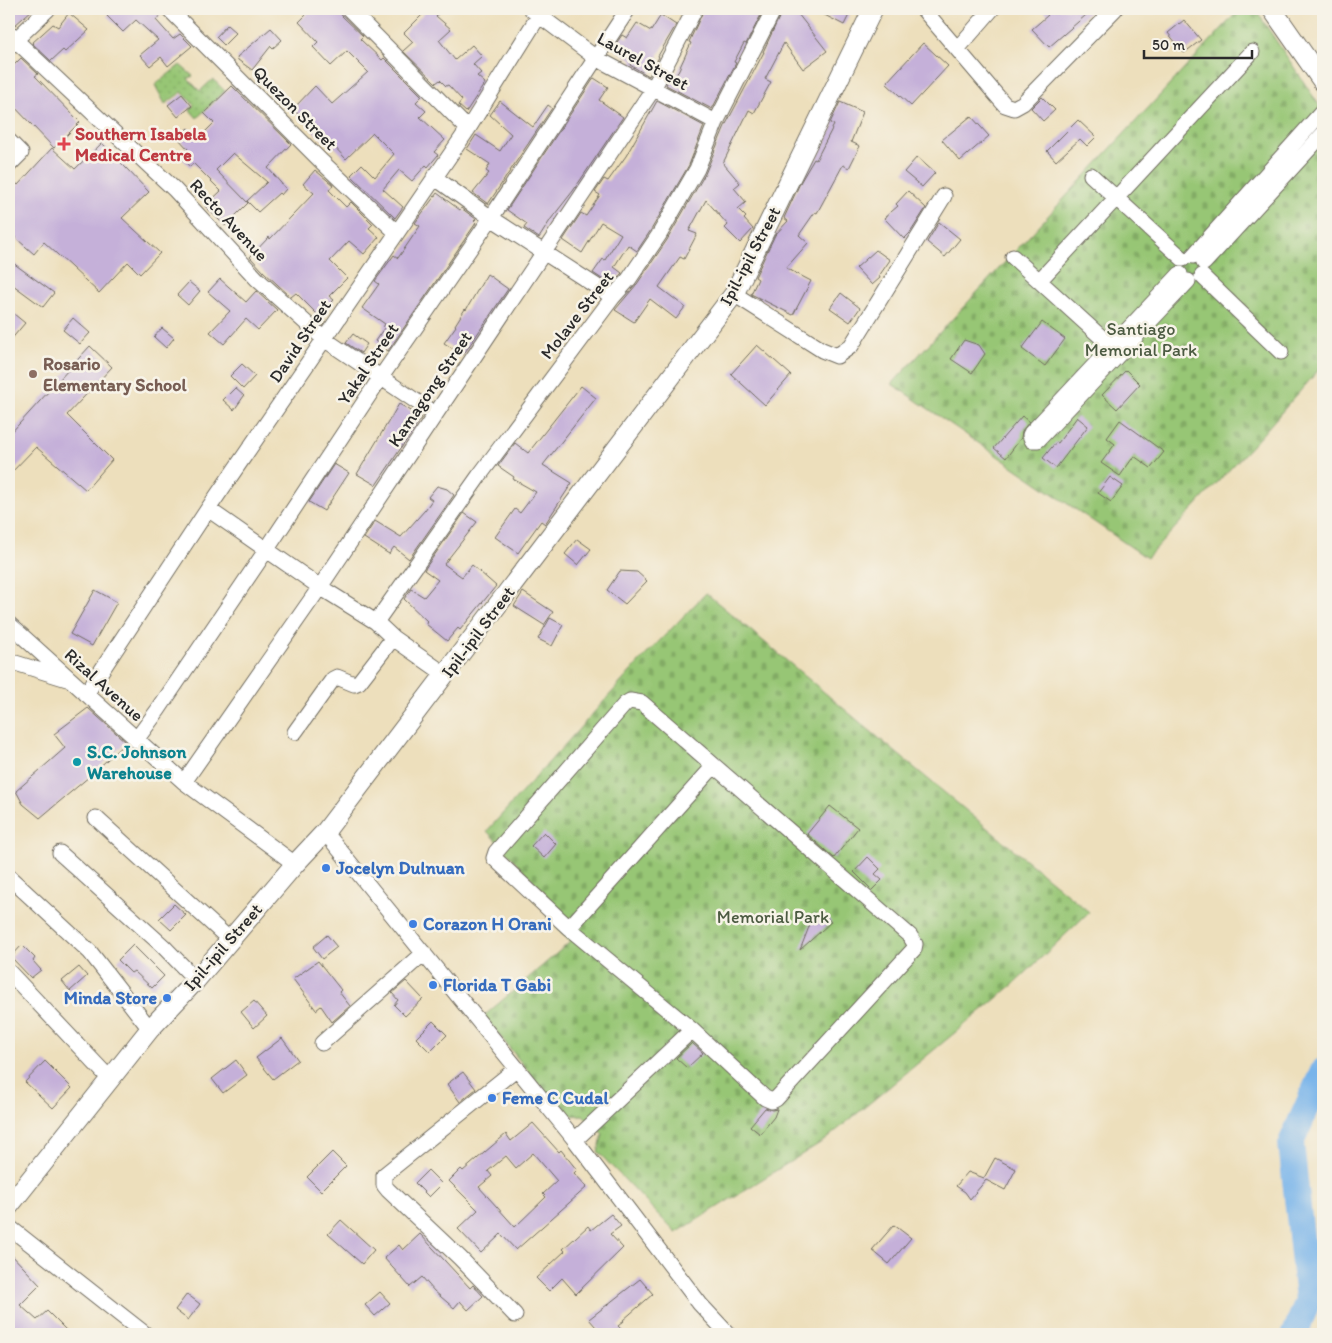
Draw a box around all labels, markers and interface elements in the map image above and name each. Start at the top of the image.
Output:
street label: Laurel Street [593,27,693,95]
scale bar [1144,28,1252,60]
text: 50 m [1152,36,1185,54]
street label: Quezon Street [248,61,342,155]
place label: Southern Isabela Medical Centre [75,123,207,166]
marker: Southern Isabela Medical Centre [57,137,71,151]
street label: Recto Avenue [185,174,273,266]
street label: Ipil-ipil Street [715,203,785,309]
street label: Molave Street [536,266,619,364]
street label: David Street [264,295,336,387]
park label: Santiago Memorial Park [1085,318,1197,361]
street label: Yakal Street [333,319,403,409]
street label: Kamagong Street [383,327,477,451]
place label: Rosario Elementary School [43,353,187,396]
marker: Rosario Elementary School [27,368,39,380]
street label: Ipil-ipil Street [436,582,520,682]
street label: Rizal Avenue [60,644,148,726]
place label: S.C. Johnson Warehouse [87,741,187,784]
marker: S.C. Johnson Warehouse [71,756,83,768]
place label: Jocelyn Dulnuan [335,857,466,879]
marker: Jocelyn Dulnuan [320,862,332,874]
street label: Ipil-ipil Street [179,899,267,995]
park label: Memorial Park [717,906,829,928]
place label: Corazon H Orani [423,913,552,935]
marker: Corazon H Orani [407,918,419,930]
place label: Florida T Gabi [443,974,551,996]
marker: Florida T Gabi [427,979,439,991]
place label: Minda Store [64,987,157,1009]
marker: Minda Store [161,992,173,1004]
place label: Feme C Cudal [502,1087,610,1109]
marker: Feme C Cudal [486,1092,498,1104]

